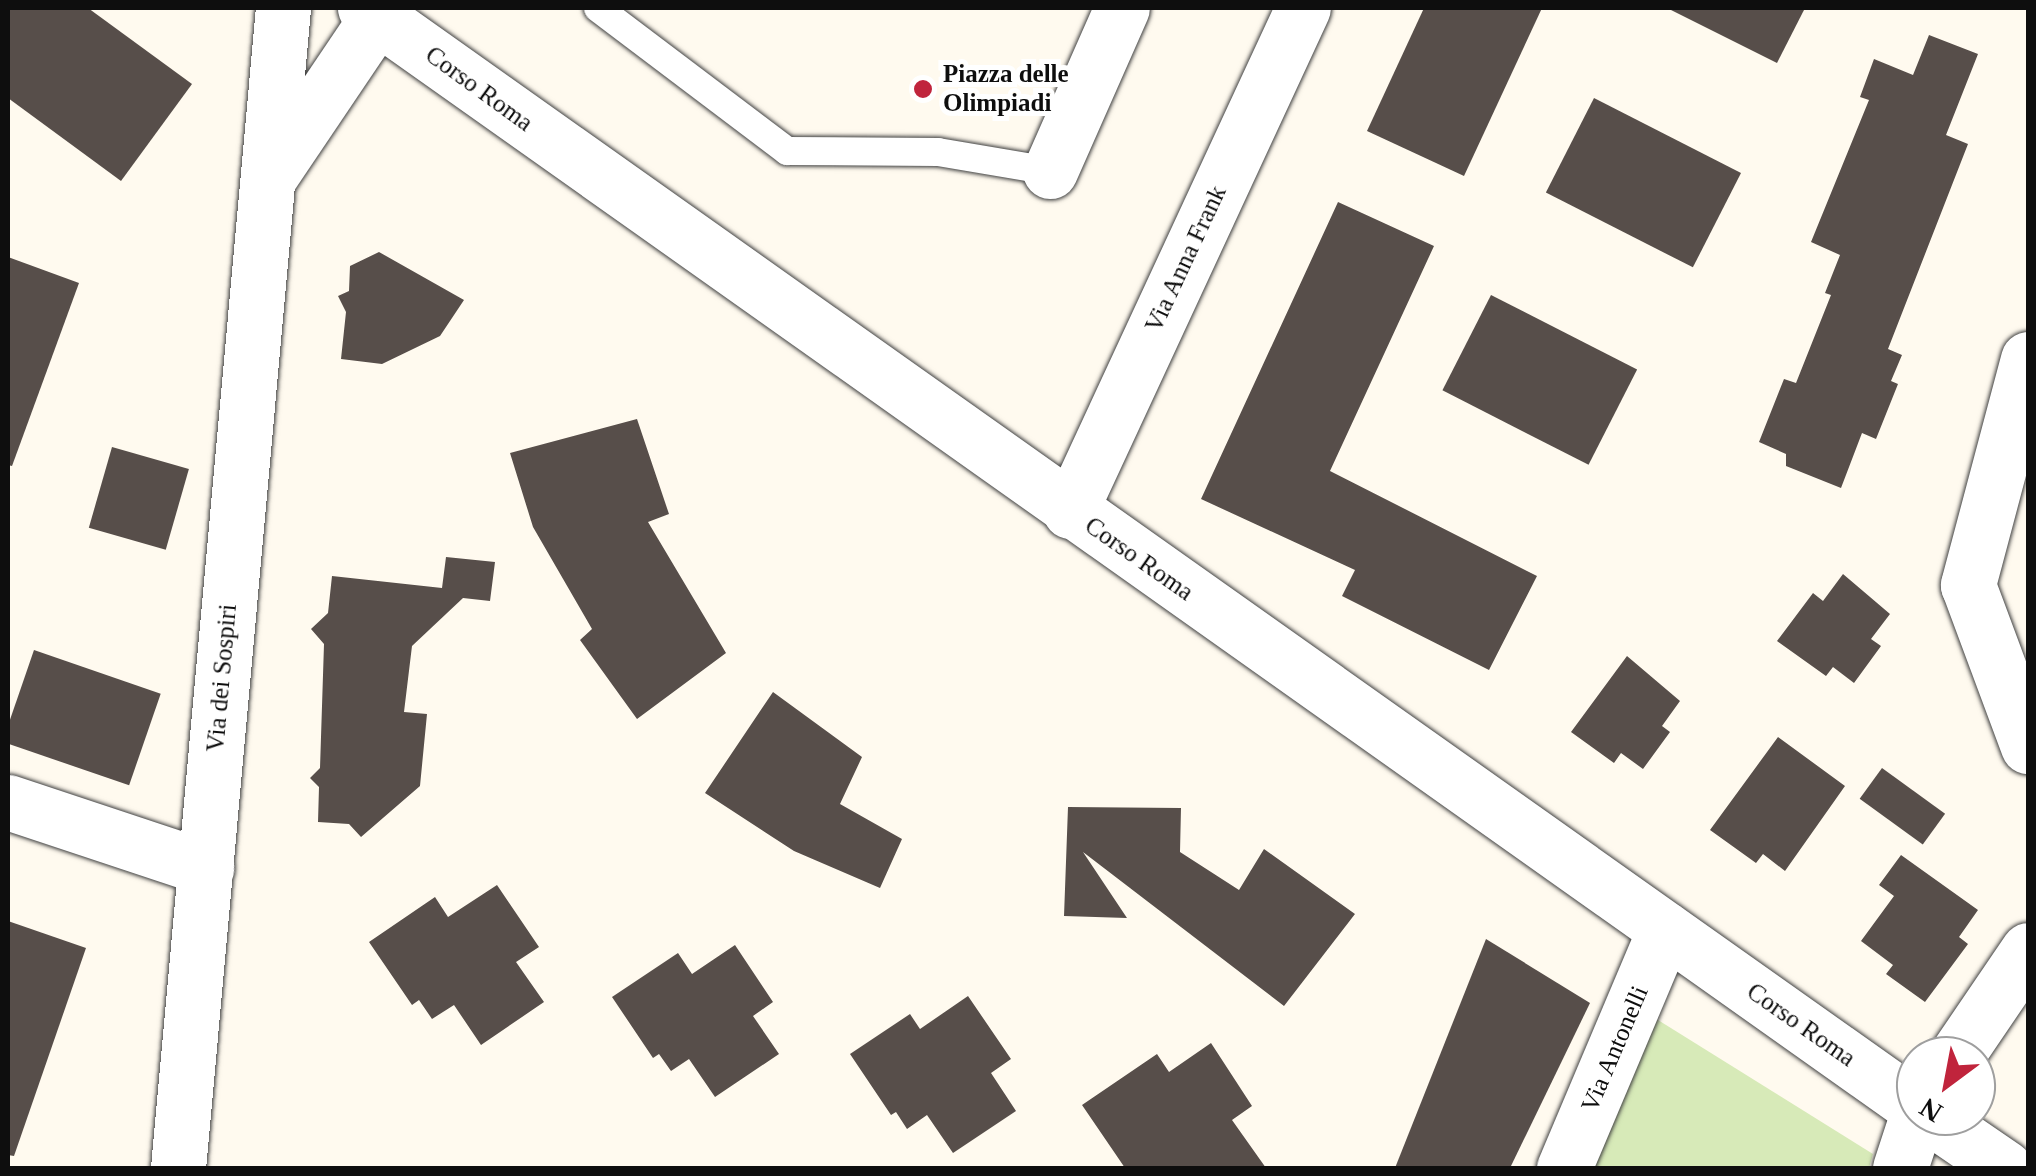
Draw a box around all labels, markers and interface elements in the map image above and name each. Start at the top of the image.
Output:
street label: Corso Roma [419,40,539,138]
place label: Piazza delle Olimpiadi [943,60,1069,119]
marker: Piazza delle Olimpiadi [912,78,934,100]
street label: Via Anna Frank [1139,180,1233,338]
street label: Corso Roma [1079,511,1199,607]
street label: Via dei Sospiri [201,603,243,753]
street label: Corso Roma [1741,977,1861,1073]
street label: Via Antonelli [1575,981,1655,1117]
north arrow [1896,1036,1996,1136]
text: N [1914,1092,1948,1129]

